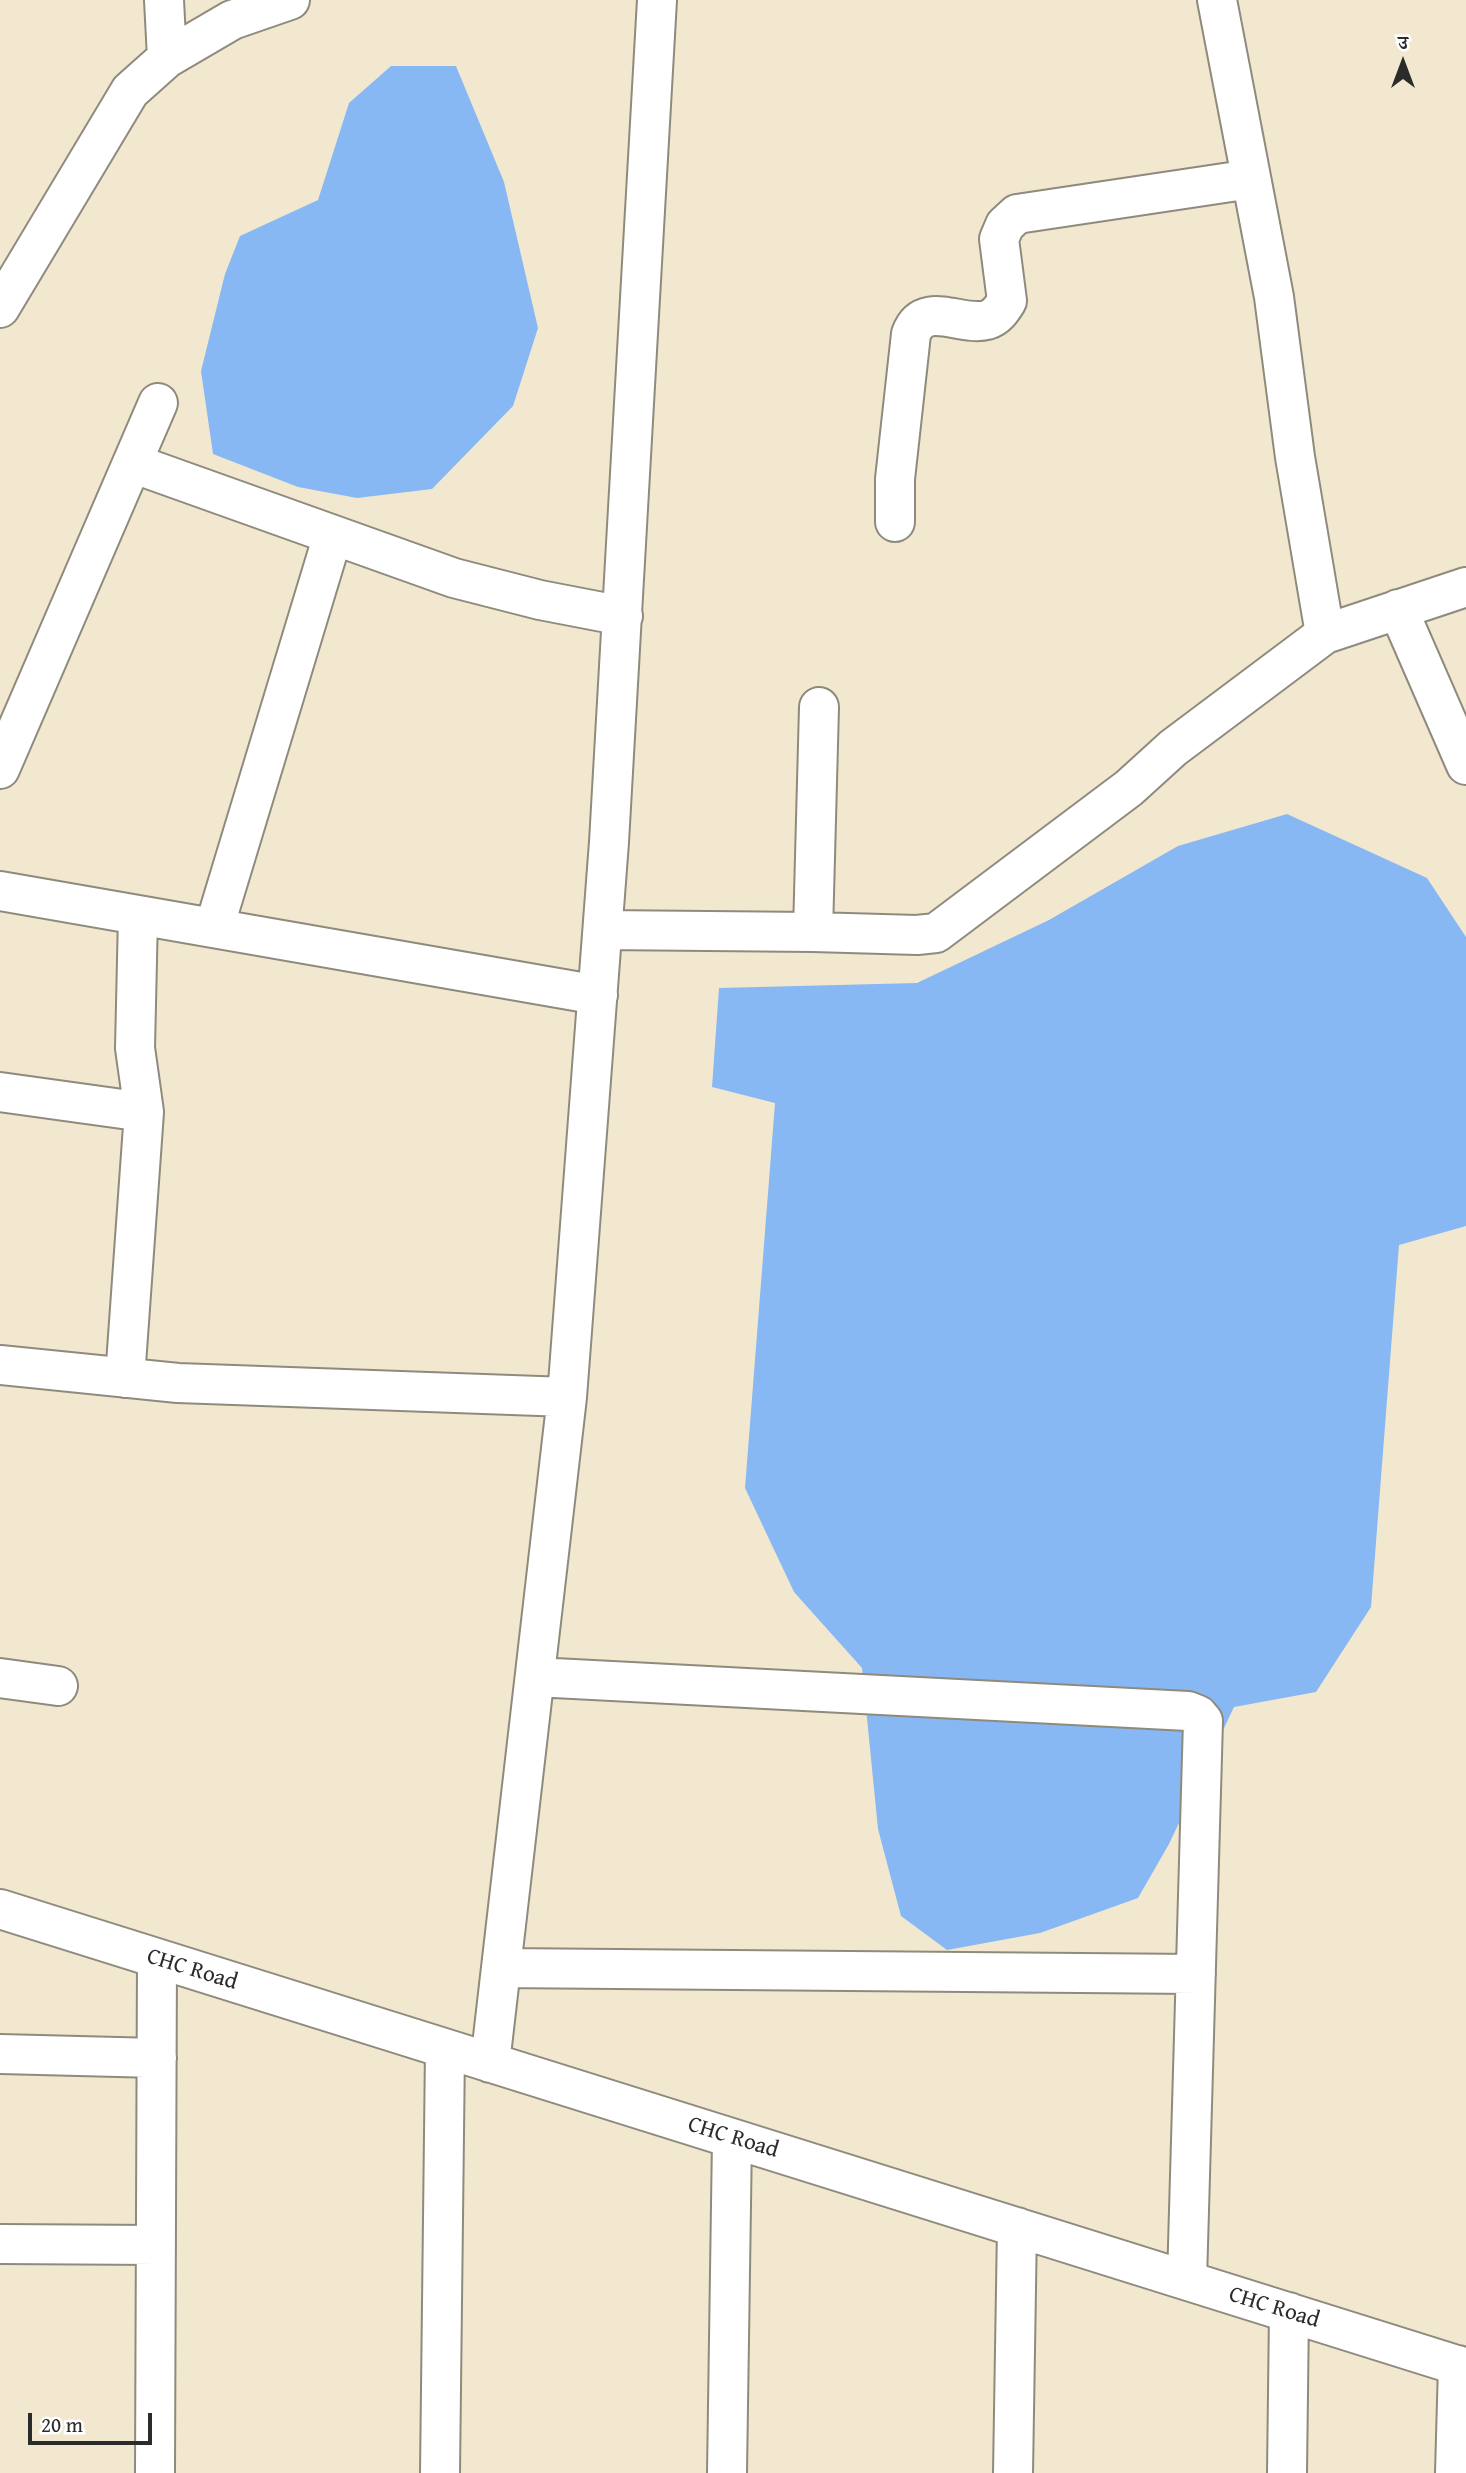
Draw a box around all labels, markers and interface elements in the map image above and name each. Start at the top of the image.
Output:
north arrow [1368,28,1438,98]
text: उ [1398,28,1408,56]
street label: CHC Road [143,1943,241,1997]
street label: CHC Road [684,2111,782,2165]
street label: CHC Road [1225,2281,1323,2335]
scale bar [32,2400,156,2444]
text: 20 m [41,2409,83,2440]

